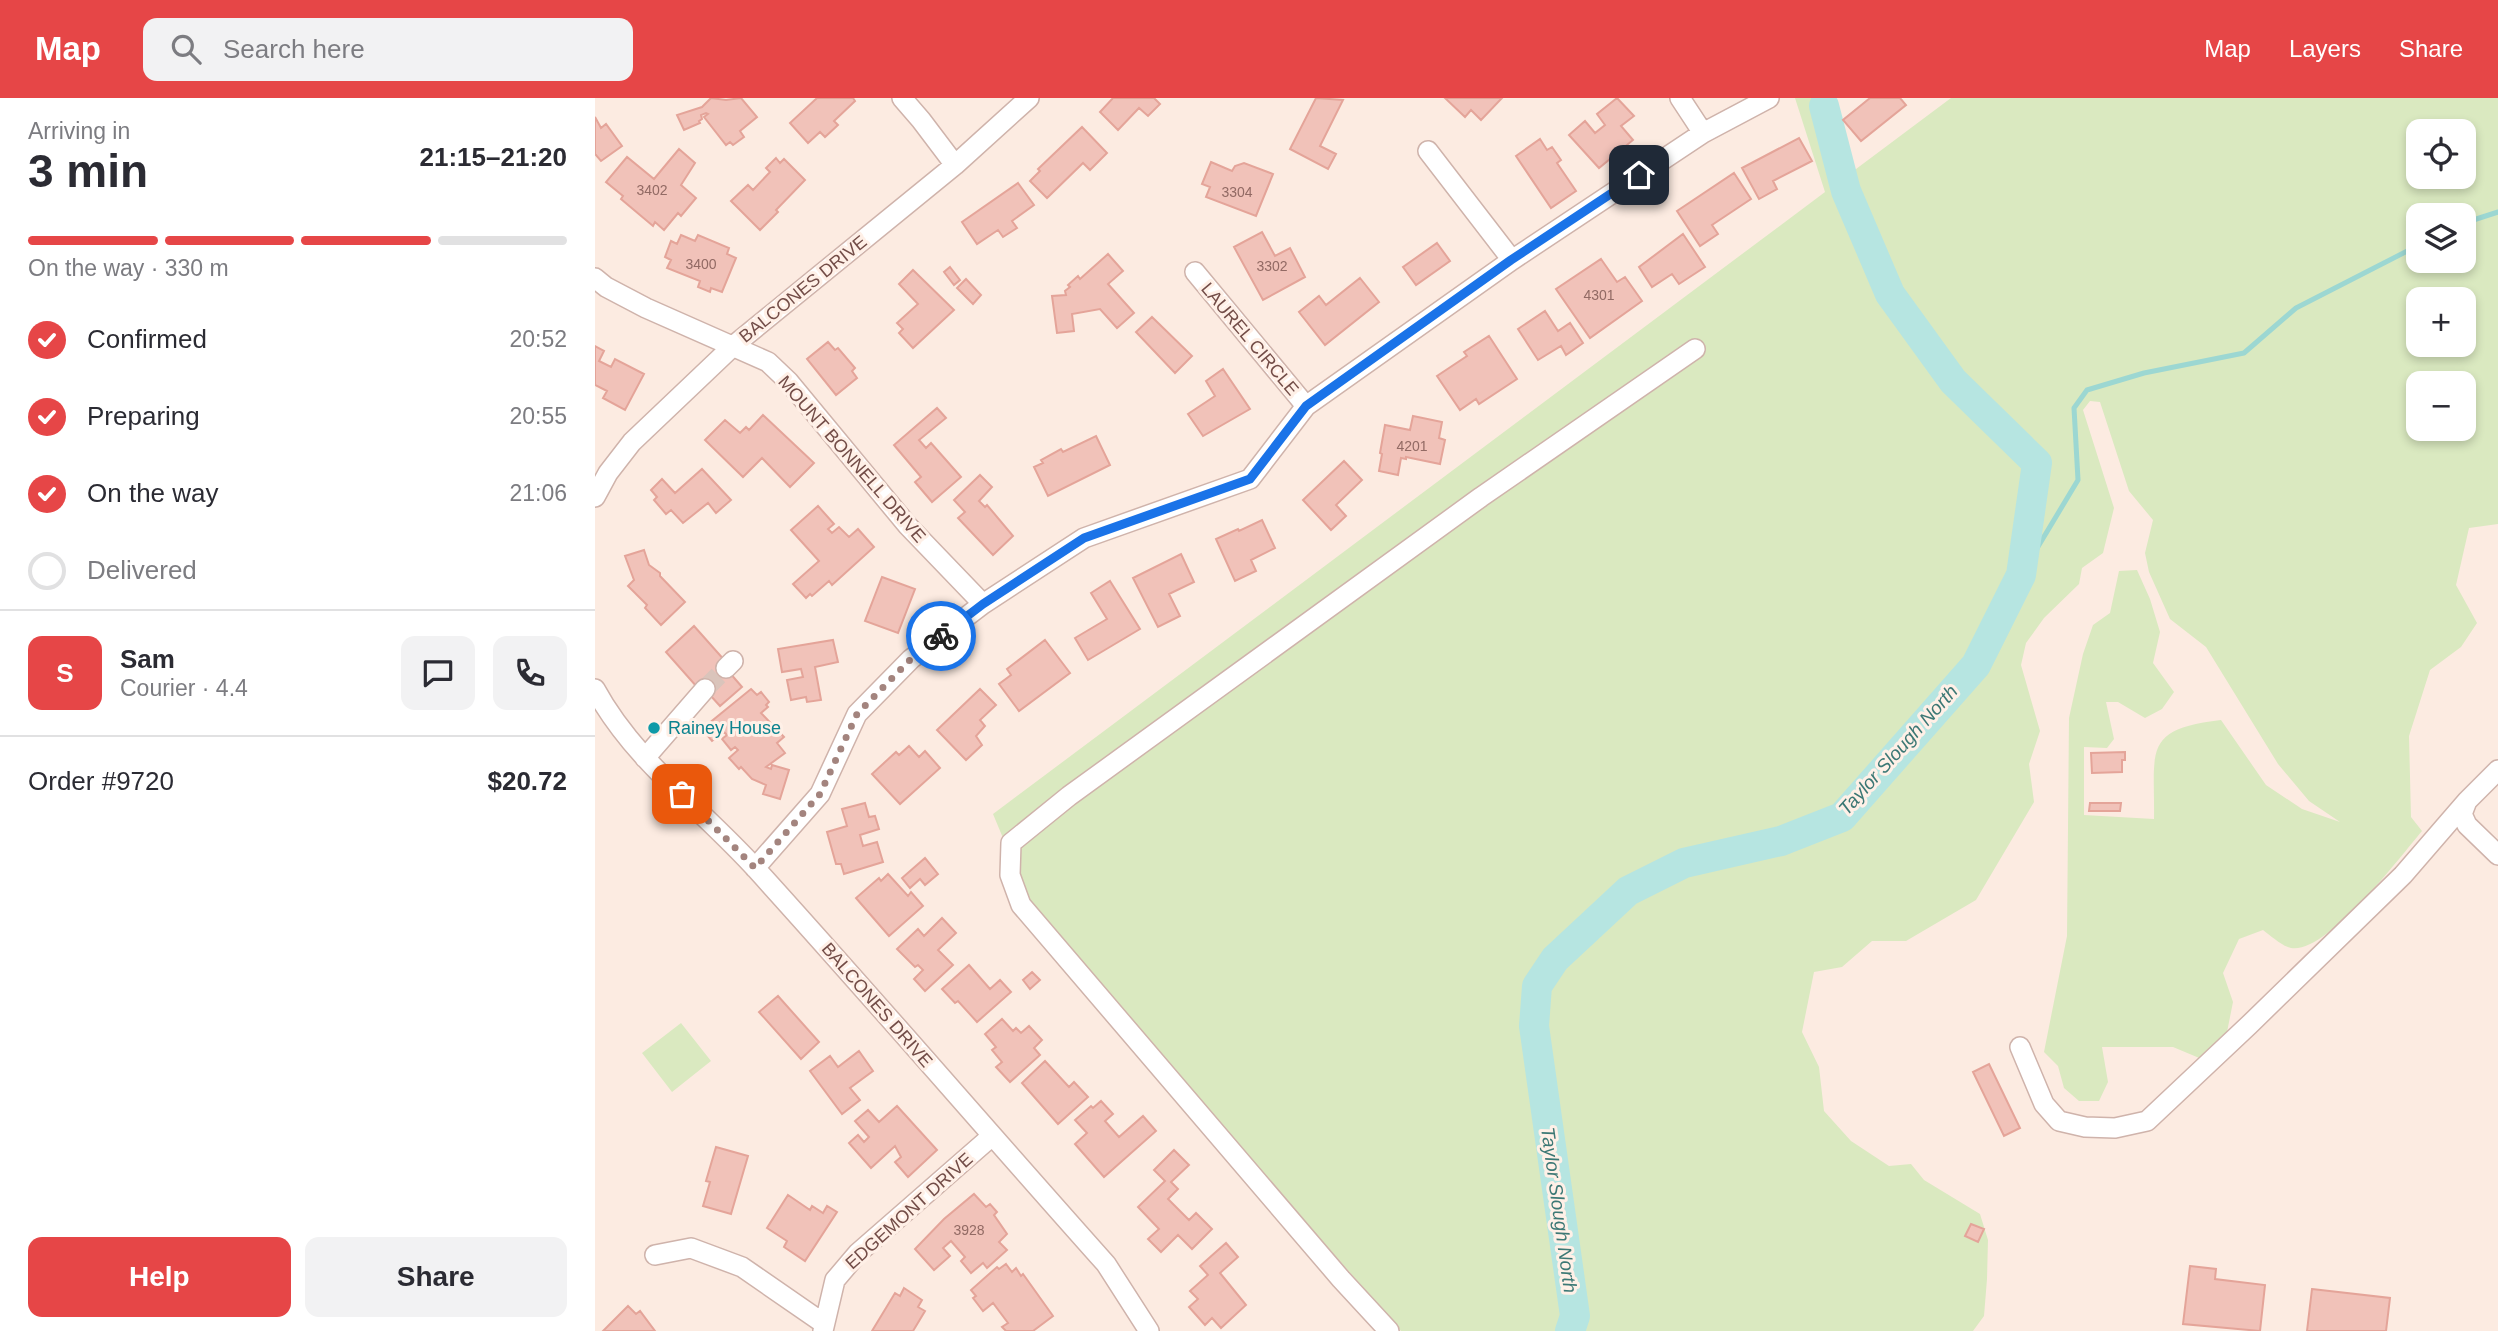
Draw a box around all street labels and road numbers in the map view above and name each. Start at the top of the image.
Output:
street label: BALCONES DRIVE [735,231,871,347]
street label: LAUREL CIRCLE [1197,279,1303,399]
street label: MOUNT BONNELL DRIVE [774,372,930,546]
street label: BALCONES DRIVE [818,939,936,1071]
street label: EDGEMONT DRIVE [841,1149,977,1273]

